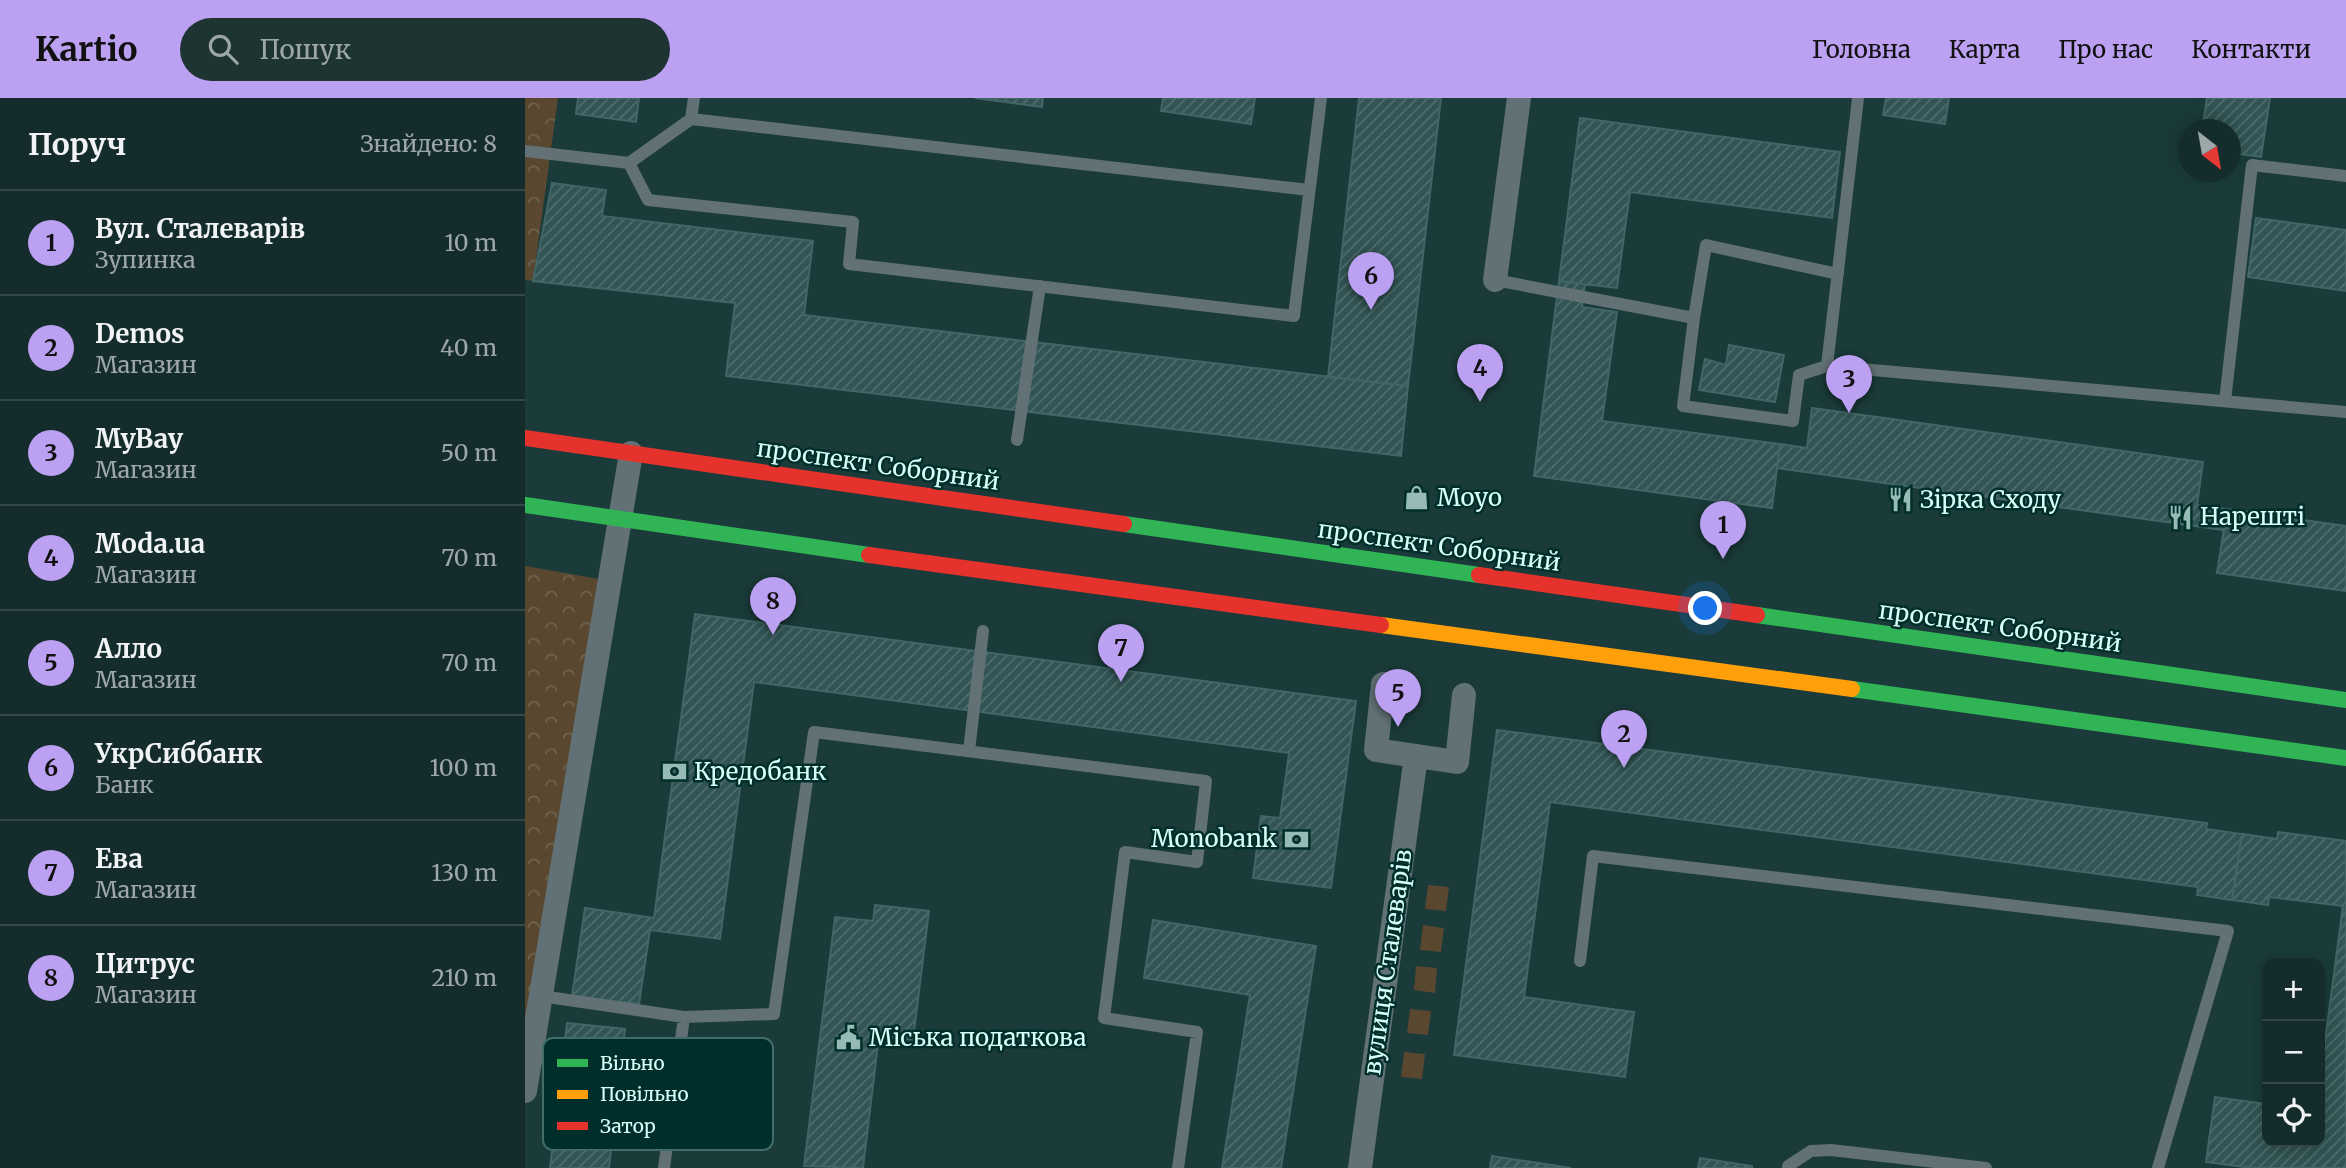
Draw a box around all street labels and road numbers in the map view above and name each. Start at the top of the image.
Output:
street label: проспект Соборний [755,432,1001,497]
street label: проспект Соборний [1316,513,1562,578]
street label: проспект Соборний [1877,594,2123,659]
street label: вулиця Сталеварів [1356,847,1419,1077]

